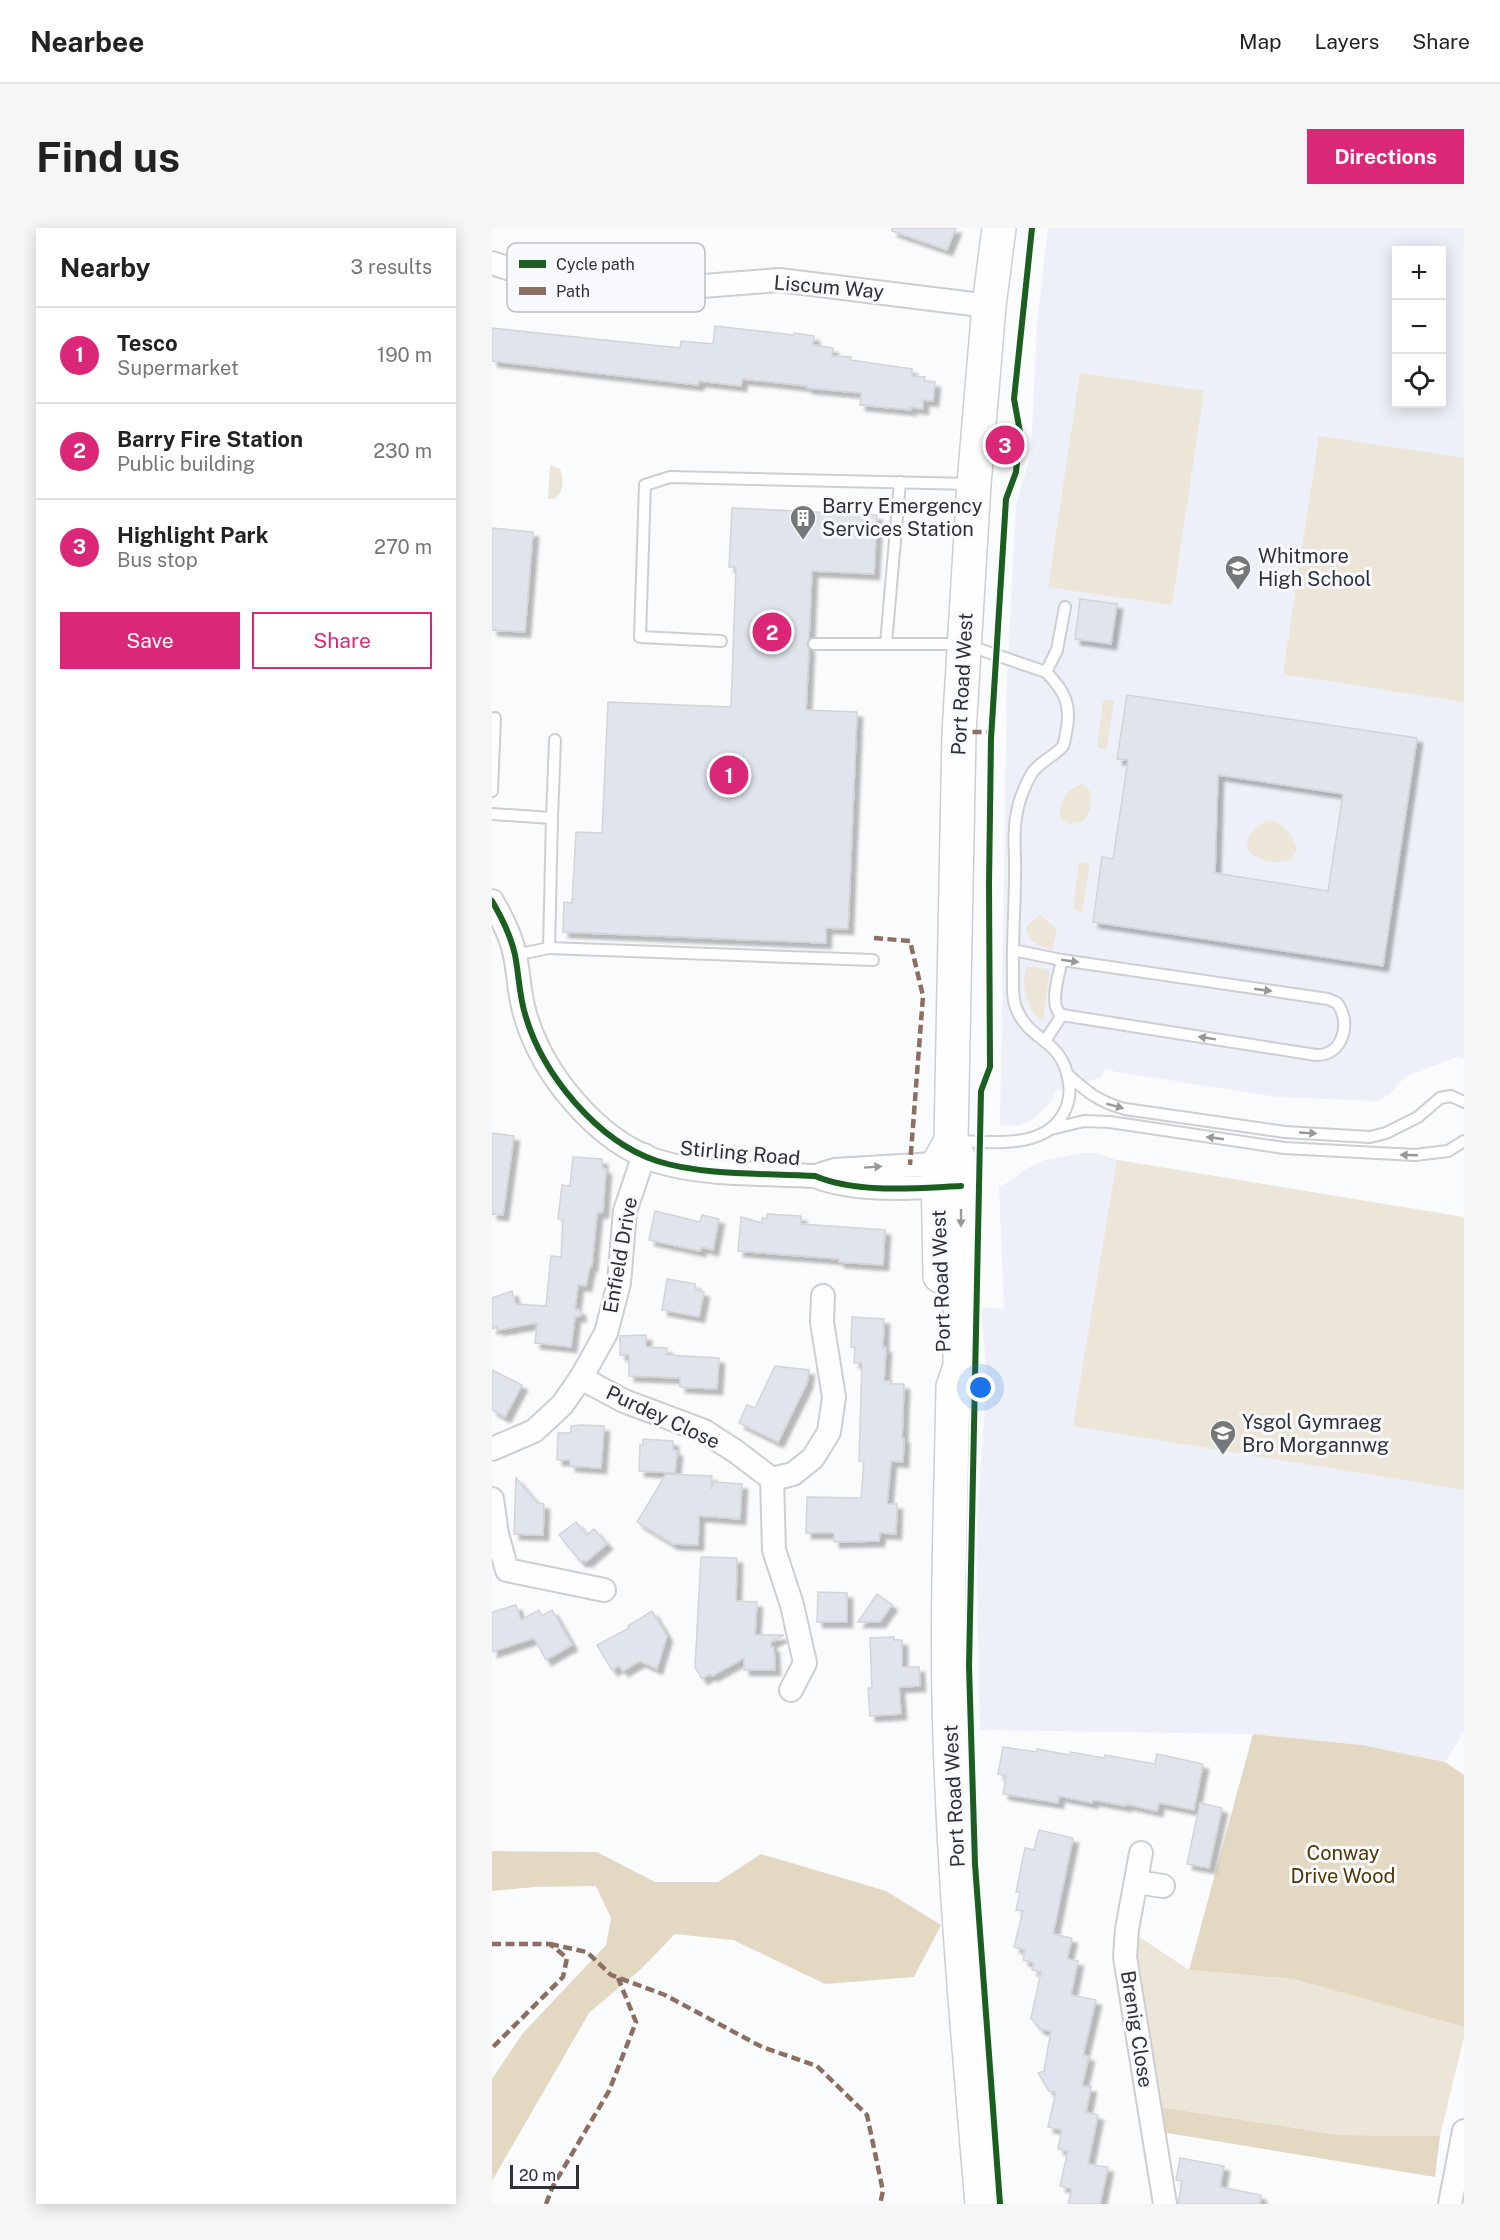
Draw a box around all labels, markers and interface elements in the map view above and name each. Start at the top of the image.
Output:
text: Nearbee [30,25,144,58]
text: Map [1239,29,1282,54]
text: Layers [1315,29,1379,54]
text: Share [1412,29,1470,54]
button: Directions [1307,129,1464,184]
text: Find us [36,132,180,181]
legend [507,243,705,312]
map controls [1392,246,1446,408]
button: + [1392,246,1446,300]
text: Nearby [60,252,150,283]
text: 3 results [351,255,432,279]
text: Cycle path [556,255,635,274]
street label: Liscum Way [773,270,885,304]
text: Path [556,282,590,301]
button: − [1392,300,1446,354]
text: Tesco [117,330,178,356]
text: 1 [75,343,84,367]
text: 190 m [377,343,432,367]
button: locate [1392,354,1446,408]
text: Supermarket [117,356,239,380]
pin: 3 [986,422,1024,468]
text: Barry Fire Station [117,426,303,452]
text: 2 [73,439,86,463]
text: 230 m [373,439,432,463]
text: Public building [117,452,255,476]
place label: Barry Emergency Services Station [822,494,983,541]
building icon: Barry Emergency Services Station [788,503,818,541]
text: Highlight Park [117,522,268,548]
text: 3 [73,535,86,559]
text: 270 m [374,535,432,559]
place label: Whitmore High School [1258,544,1371,591]
text: Bus stop [117,548,198,572]
school or university icon: Whitmore High School [1223,553,1253,591]
pin: 2 [752,610,792,654]
button: Save [60,612,240,669]
button: Share [252,612,432,669]
street label: Port Road West [946,612,978,756]
pin: 1 [710,752,748,798]
one-way arrow [1061,957,1080,966]
one-way arrow [1254,985,1273,994]
one-way arrow [1197,1033,1216,1042]
one-way arrow [1106,1102,1124,1111]
one-way arrow [1299,1128,1318,1138]
one-way arrow [1205,1133,1224,1142]
street label: Stirling Road [679,1136,801,1170]
one-way arrow [1399,1150,1418,1159]
one-way arrow [863,1163,882,1172]
street label: Enfield Drive [598,1195,642,1315]
street label: Port Road West [927,1209,955,1353]
one-way arrow [956,1209,966,1228]
your location [966,1373,995,1402]
street label: Purdey Close [602,1380,724,1454]
place label: Ysgol Gymraeg Bro Morgannwg [1242,1410,1389,1457]
school or university icon: Ysgol Gymraeg Bro Morgannwg [1208,1418,1238,1456]
street label: Port Road West [938,1724,970,1868]
park label: Conway Drive Wood [1291,1841,1395,1888]
street label: Brenig Close [1116,1969,1158,2089]
scale bar [510,2162,579,2190]
text: 20 m [519,2166,556,2185]

